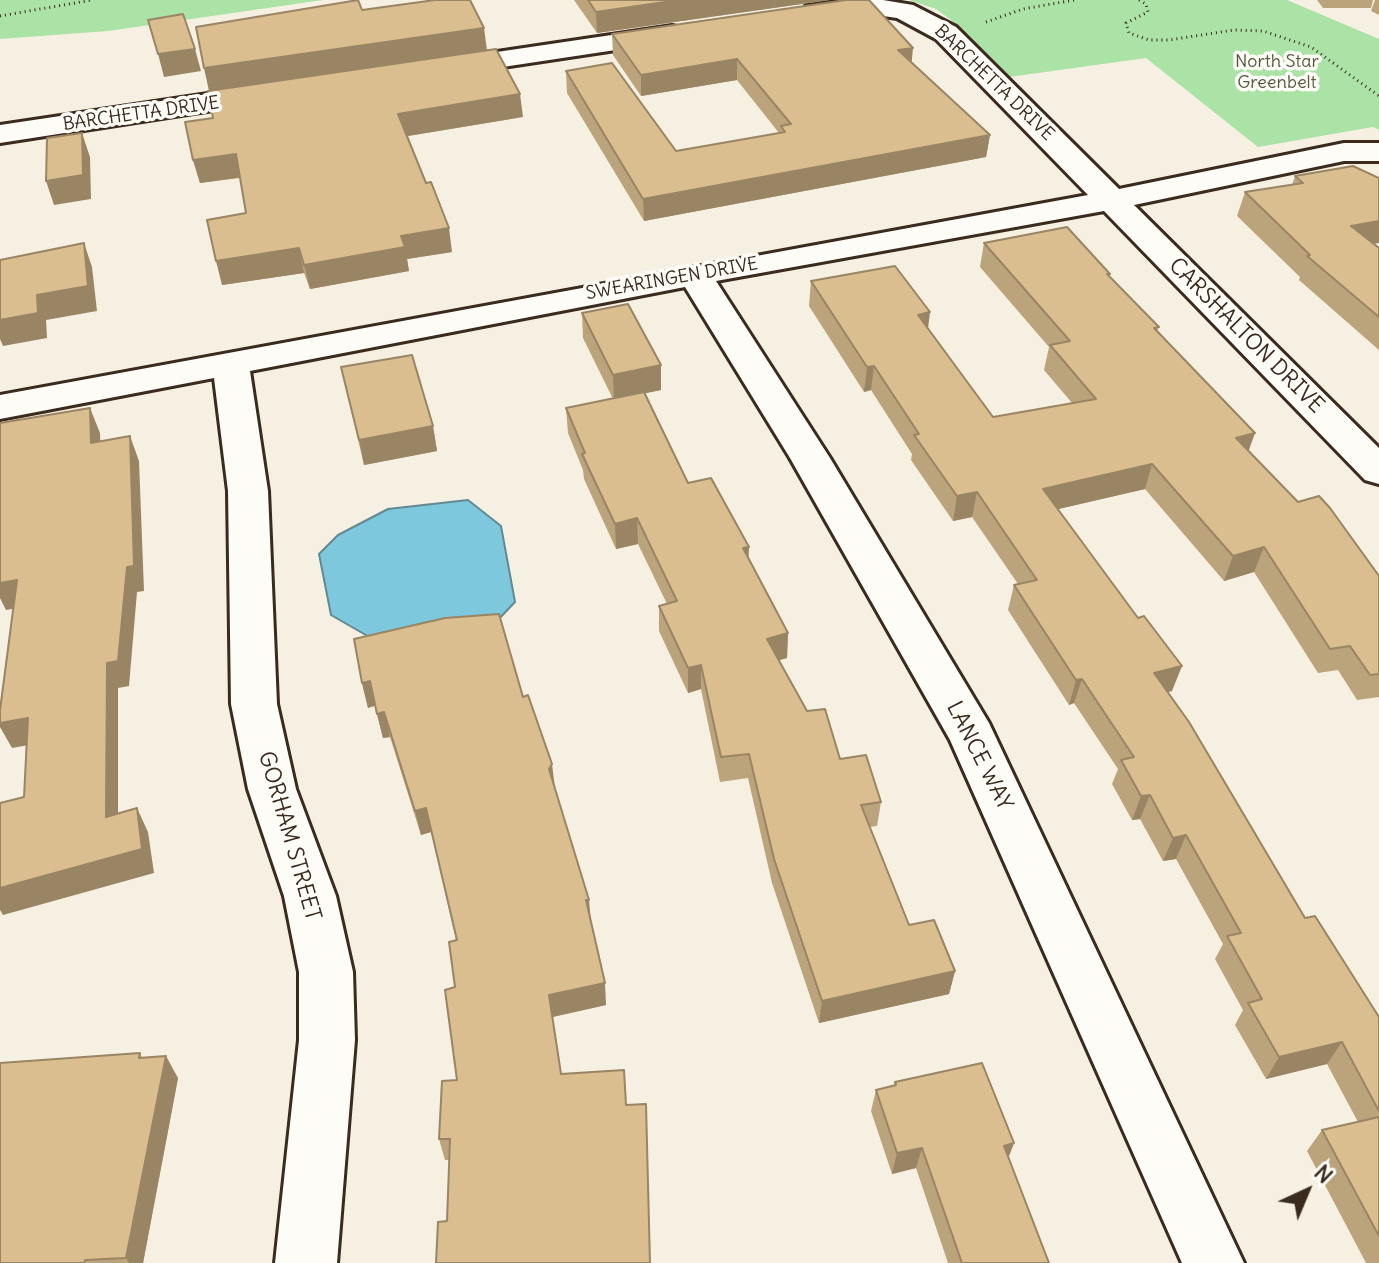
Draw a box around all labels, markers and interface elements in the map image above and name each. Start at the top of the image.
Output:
street label: BARCHETTA DRIVE [930,20,1058,146]
park label: North Star Greenbelt [1235,51,1319,94]
street label: BARCHETTA DRIVE [61,92,221,136]
street label: SWEARINGEN DRIVE [584,253,760,305]
street label: CARSHALTON DRIVE [1163,253,1329,419]
street label: LANCE WAY [940,697,1018,815]
street label: GORHAM STREET [252,748,326,924]
north arrow [1267,1151,1347,1231]
text: N [1308,1158,1339,1189]

